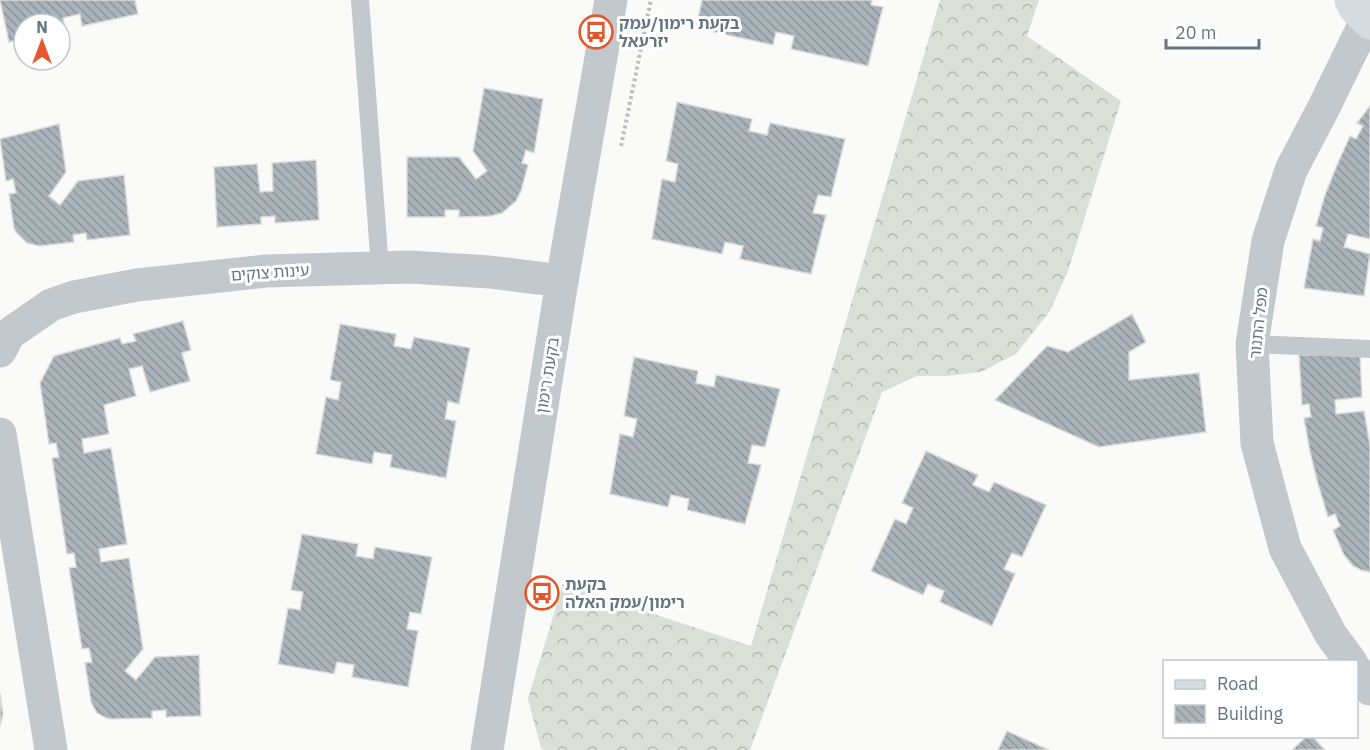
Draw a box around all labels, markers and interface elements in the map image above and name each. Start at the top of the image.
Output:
north arrow [12,12,72,72]
scale bar [1166,12,1259,50]
place label: בקעת רימון/עמק יזרעאל [619,13,740,51]
bus stop icon: בקעת רימון/עמק יזרעאל [578,14,614,50]
text: N [36,17,48,37]
text: 20 m [1175,21,1217,44]
street label: עינות צוקים [230,259,310,285]
street label: מפל התנור [1244,286,1272,360]
street label: בקעת רימון [531,335,563,415]
place label: בקעת רימון/עמק האלה [565,574,685,612]
bus stop icon: בקעת רימון/עמק האלה [524,575,560,611]
legend [1163,660,1358,738]
text: Road [1217,672,1258,695]
text: Building [1217,702,1284,725]

